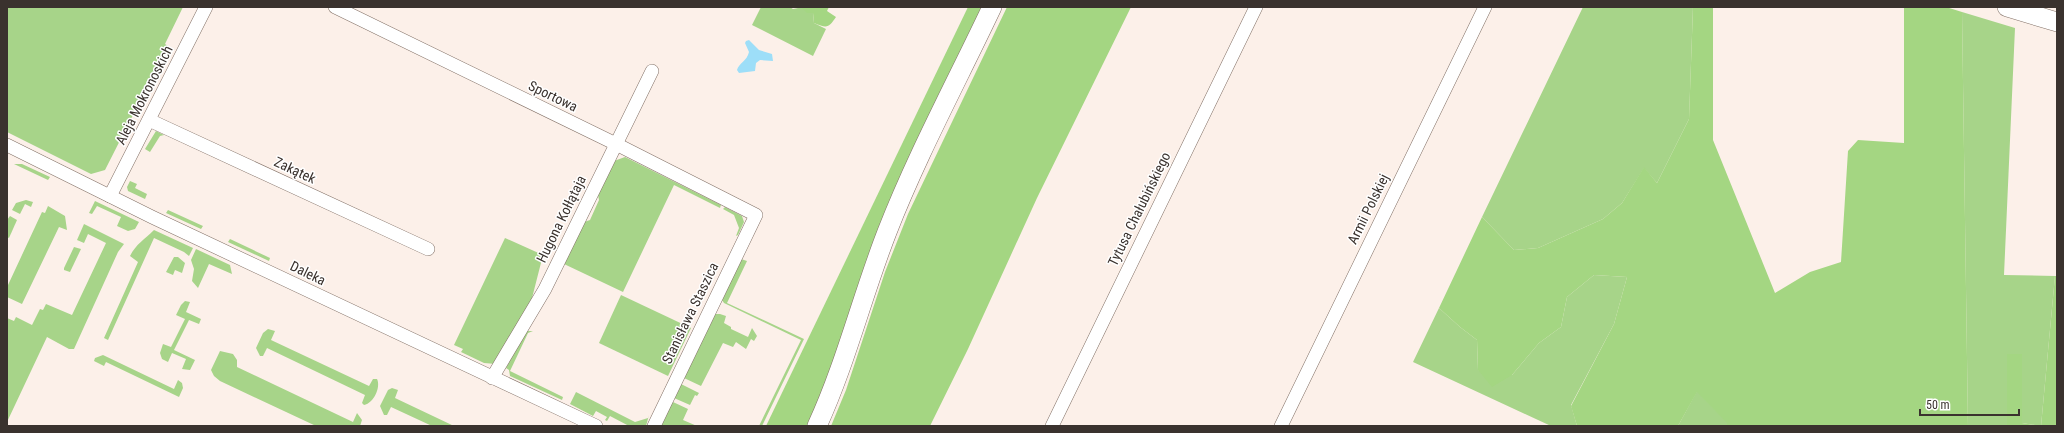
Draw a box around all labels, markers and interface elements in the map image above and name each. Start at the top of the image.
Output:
street label: Aleja Mokronoskich [112,43,176,147]
street label: Sportowa [526,77,580,115]
street label: Tytusa Chałubińskiego [1104,149,1174,269]
street label: Zakątek [272,153,319,187]
street label: Armii Polskiej [1344,171,1392,247]
street label: Hugona Kołłątaja [533,173,589,265]
street label: Daleka [288,258,328,288]
street label: Stanisława Staszica [659,260,721,366]
scale bar [1920,391,2019,417]
text: 50 m [1926,398,1950,412]

